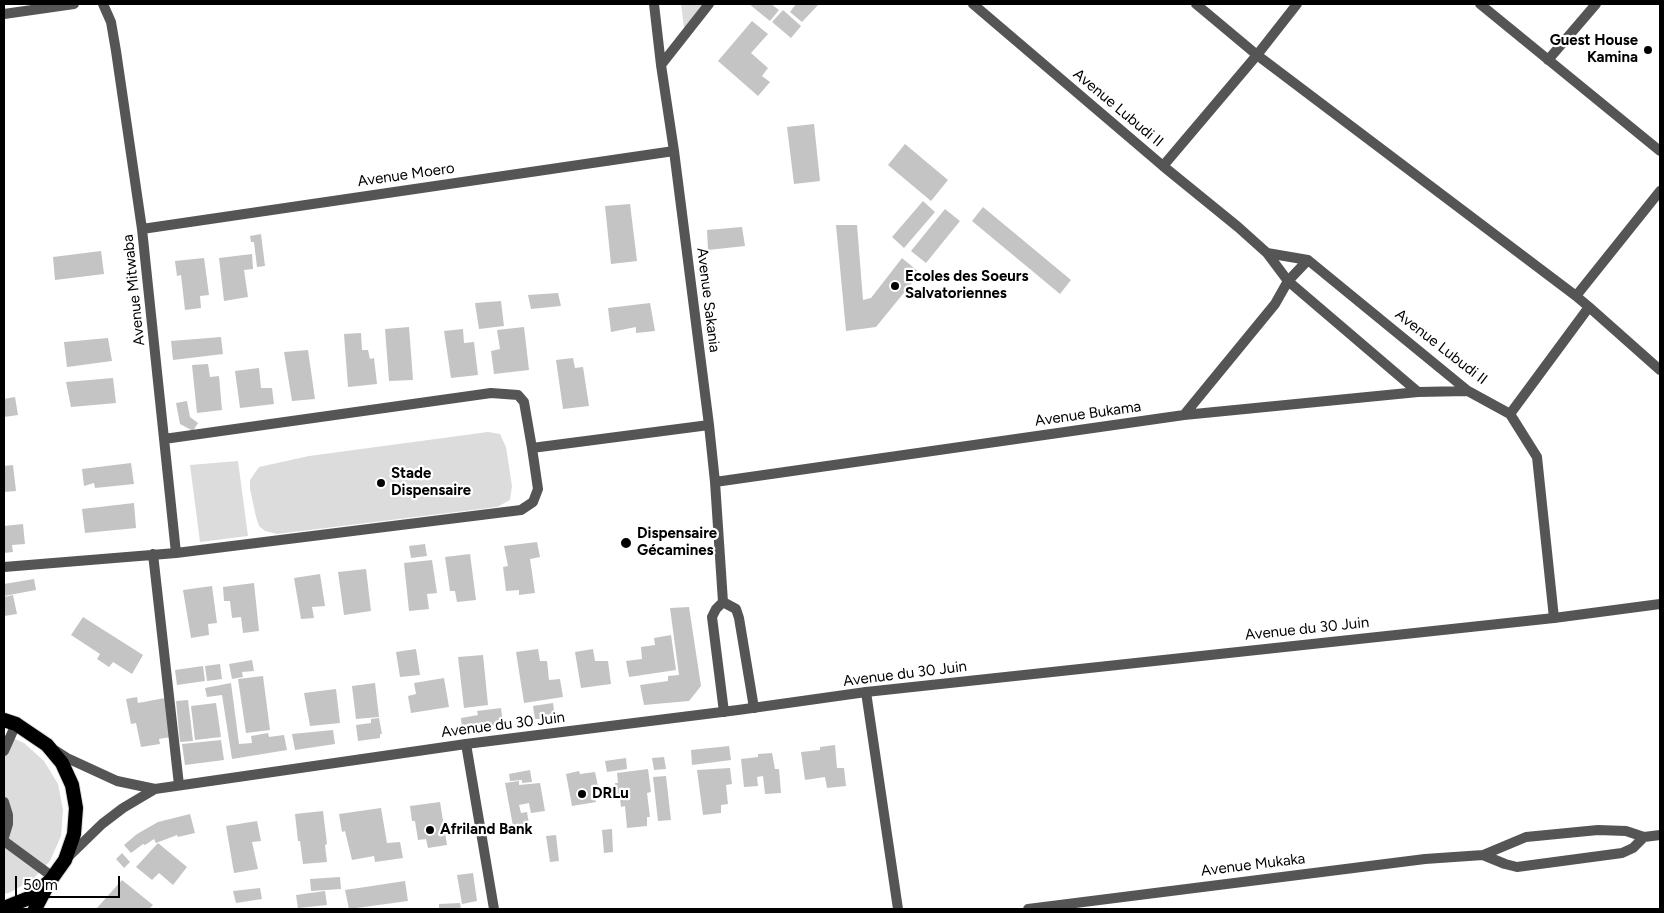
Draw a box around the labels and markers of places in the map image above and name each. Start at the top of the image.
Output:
place label: Guest House Kamina [1550,32,1638,67]
marker: Guest House Kamina [1642,44,1654,56]
place label: Ecoles des Soeurs Salvatoriennes [905,268,1028,303]
marker: Ecoles des Soeurs Salvatoriennes [889,280,901,292]
place label: Stade Dispensaire [391,465,471,500]
marker: Stade Dispensaire [375,477,387,489]
place label: Dispensaire Gécamines [637,525,717,560]
marker: Dispensaire Gécamines [619,536,633,550]
place label: DRLu [592,785,629,803]
marker: DRLu [576,788,588,800]
place label: Afriland Bank [440,821,533,839]
marker: Afriland Bank [424,824,436,836]

